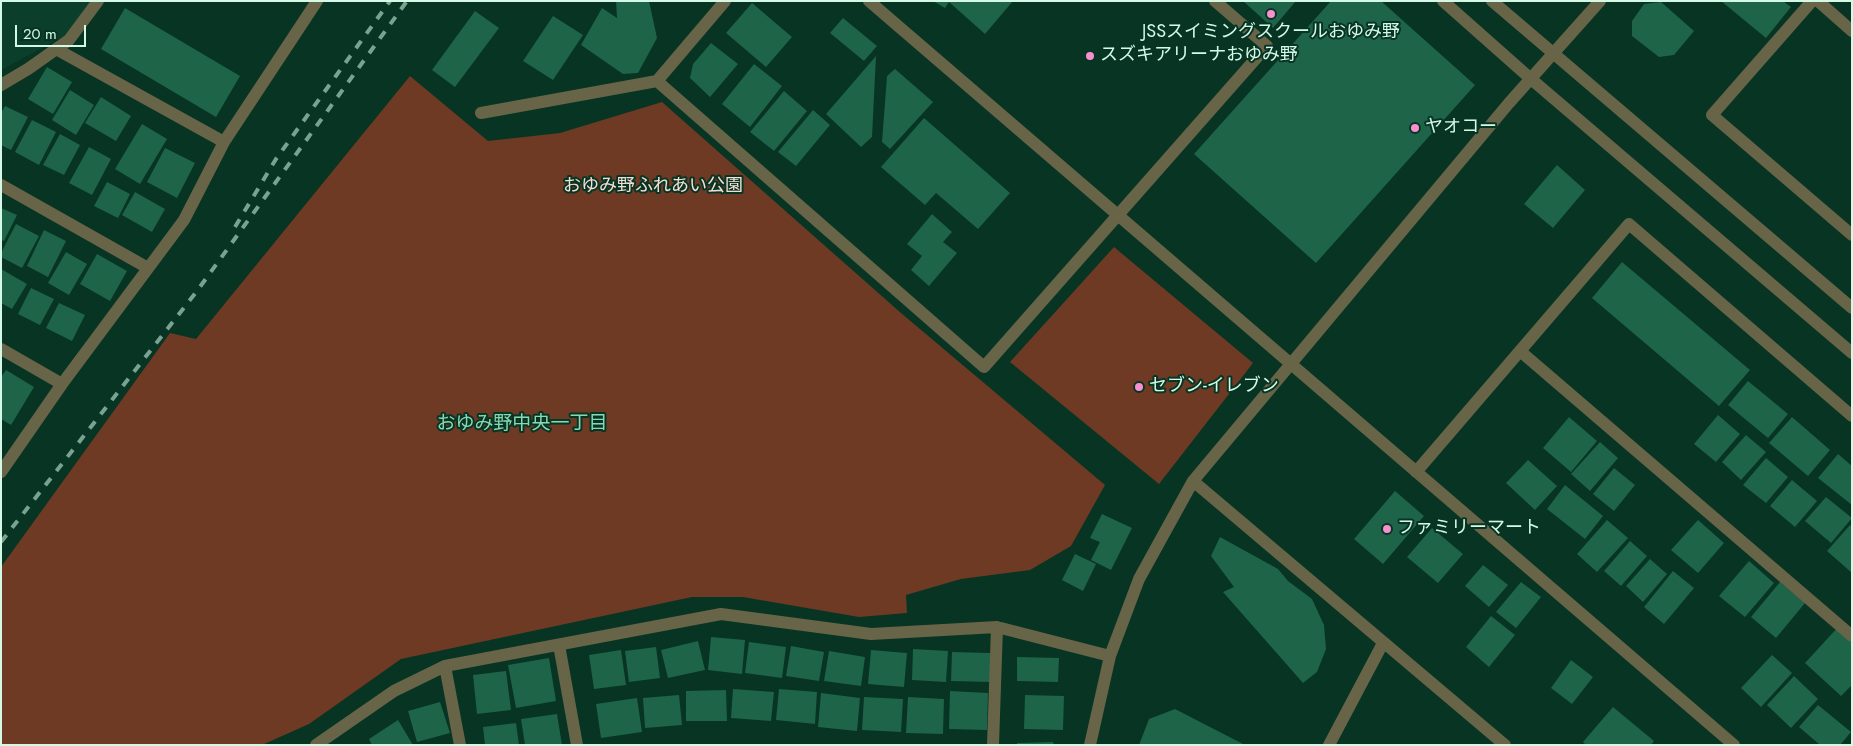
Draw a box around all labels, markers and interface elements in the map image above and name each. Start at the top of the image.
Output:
marker: JSSスイミングスクールおゆみ野 [1265,8,1277,20]
scale bar [18,15,89,47]
place label: JSSスイミングスクールおゆみ野 [1142,22,1400,44]
text: 20 m [23,23,57,45]
place label: スズキアリーナおゆみ野 [1100,45,1298,67]
marker: スズキアリーナおゆみ野 [1084,50,1096,62]
place label: ヤオコー [1425,117,1497,139]
marker: ヤオコー [1409,122,1421,134]
park label: おゆみ野ふれあい公園 [563,176,743,198]
place label: セブン-イレブン [1149,376,1279,398]
marker: セブン-イレブン [1133,381,1145,393]
district label: おゆみ野中央一丁目 [437,413,607,435]
place label: ファミリーマート [1397,518,1541,540]
marker: ファミリーマート [1381,523,1393,535]

